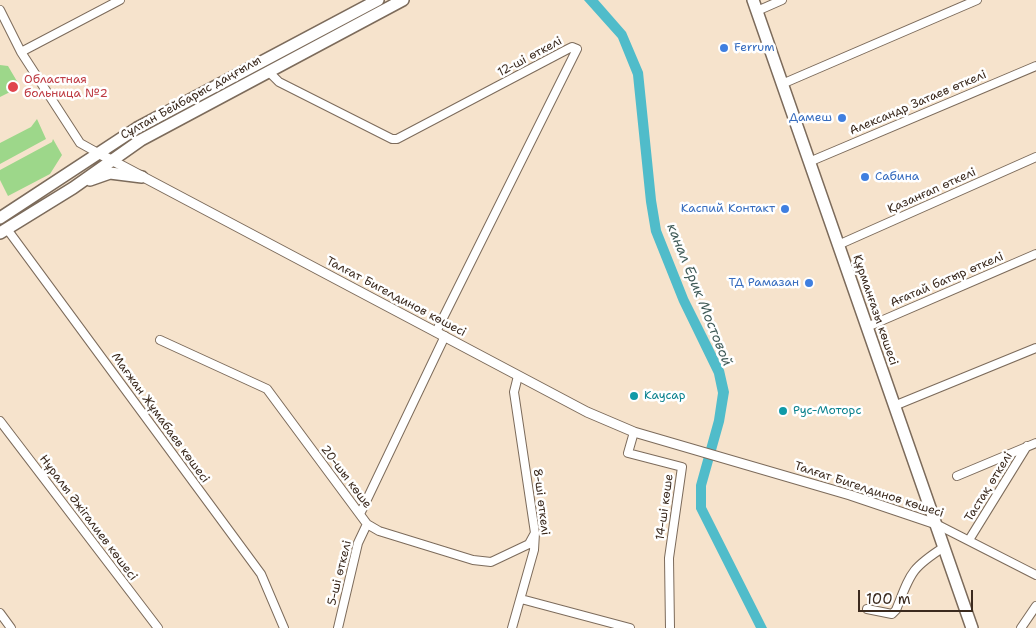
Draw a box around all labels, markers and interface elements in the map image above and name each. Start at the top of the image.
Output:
street label: 12-ші өткелі [495,34,565,80]
place label: Ferrum [734,41,775,55]
marker: Ferrum [718,42,730,54]
street label: Сұлтан Бейбарыс даңғылы [118,53,264,143]
street label: Александр Затаев өткелі [847,68,989,138]
place label: Областная больница №2 [24,73,108,101]
marker: Областная больница №2 [6,80,20,94]
place label: Дамеш [789,111,832,125]
marker: Дамеш [836,112,848,124]
street label: Қазанғап өткелі [886,165,978,217]
place label: Сабина [875,170,919,184]
marker: Сабина [859,171,871,183]
place label: Каспий Контакт [681,202,775,216]
marker: Каспий Контакт [779,203,791,215]
water label: канал Ерик Мостовой [663,221,735,369]
street label: Ағатай батыр өткелі [888,250,1006,310]
street label: Құрманғазы көшесі [849,253,901,367]
street label: Талғат Бигелдинов көшесі [324,254,468,340]
place label: ТД Рамазан [729,276,799,290]
marker: ТД Рамазан [803,277,815,289]
street label: Мағжан Жұмабаев көшесі [108,350,212,486]
place label: Каусар [644,389,686,403]
marker: Каусар [628,390,640,402]
place label: Рус-Моторс [793,404,861,418]
marker: Рус-Моторс [777,405,789,417]
street label: 20-шы көше [318,443,374,511]
street label: Тастақ өткелі [962,450,1016,524]
street label: Нұралы Әжiгалиев көшесi [36,452,140,584]
street label: Талғат Бигелдинов көшесі [793,459,945,521]
street label: 8-ші өткелі [530,468,552,536]
street label: 14-ші көше [653,473,677,541]
street label: 5-ші өткелі [325,539,355,607]
scale bar [861,580,976,612]
text: 100 m [866,589,911,609]

